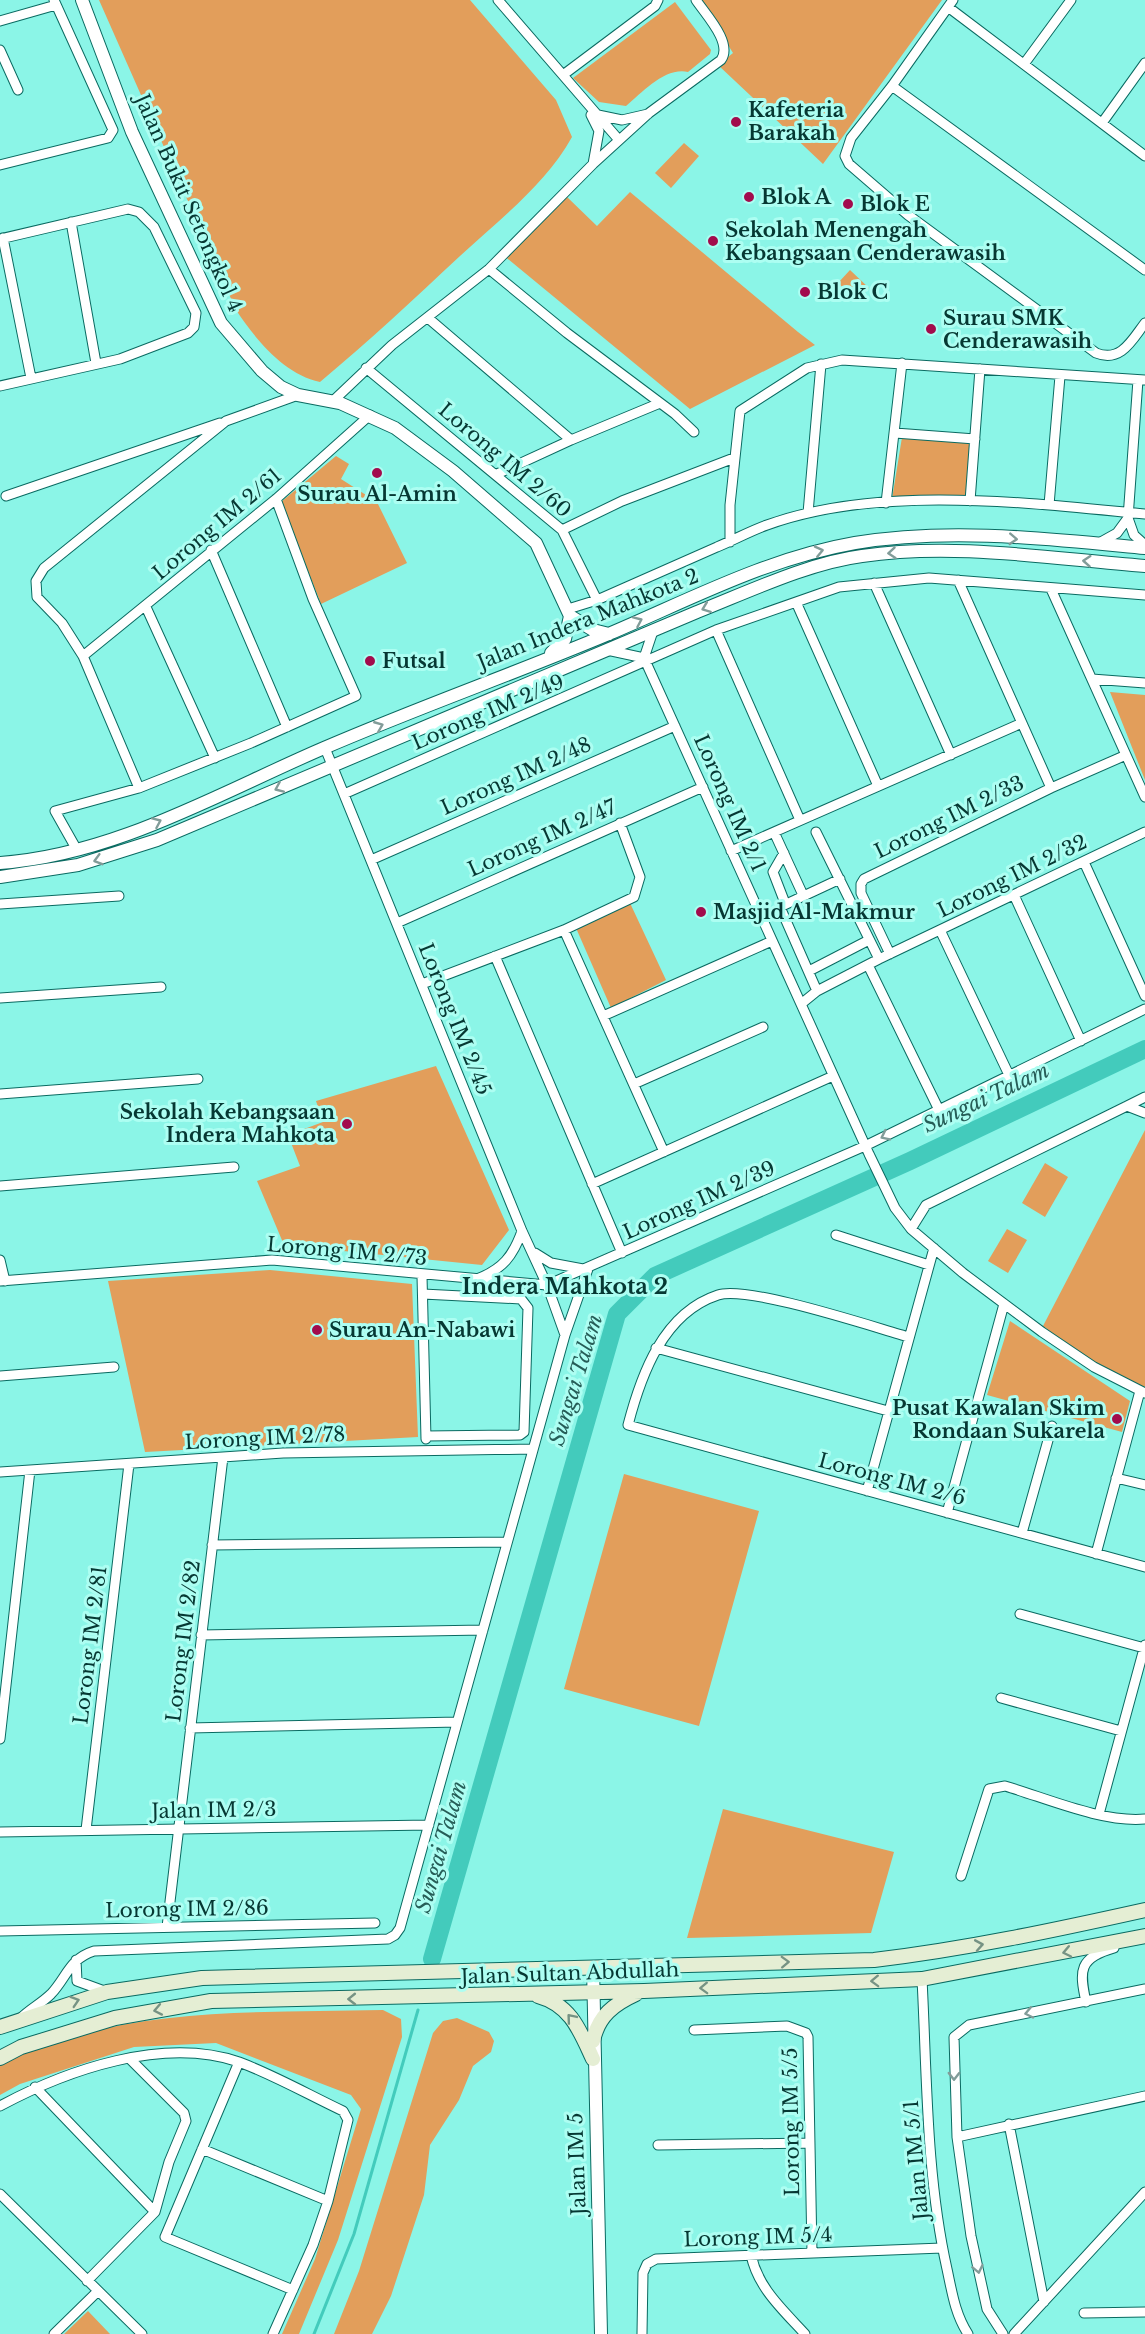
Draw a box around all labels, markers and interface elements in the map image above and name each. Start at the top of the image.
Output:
street label: Jalan Bukit Setongkol 4 [129,88,248,316]
place label: Kafeteria Barakah [748,98,845,145]
marker: Kafeteria Barakah [729,115,743,129]
place label: Blok A [761,185,832,209]
marker: Blok A [742,190,756,204]
place label: Blok E [860,192,930,216]
marker: Blok E [841,197,855,211]
place label: Sekolah Menengah Kebangsaan Cenderawasih [725,218,1006,265]
marker: Sekolah Menengah Kebangsaan Cenderawasih [706,234,720,248]
place label: Blok C [817,280,888,304]
marker: Blok C [798,285,812,299]
place label: Surau SMK Cenderawasih [943,306,1093,353]
marker: Surau SMK Cenderawasih [924,322,938,336]
street label: Lorong IM 2/60 [434,398,576,522]
street label: Lorong IM 2/61 [148,463,286,585]
marker: Surau Al-Amin [370,466,384,480]
place label: Surau Al-Amin [297,482,457,506]
one-way arrow [1008,532,1017,545]
one-way arrow [814,545,824,558]
one-way arrow [888,546,897,559]
one-way arrow [1082,555,1091,568]
street label: Jalan Indera Mahkota 2 [471,564,702,676]
one-way arrow [702,601,712,614]
one-way arrow [631,616,642,628]
place label: Futsal [382,649,446,673]
marker: Futsal [363,654,377,668]
street label: Lorong IM 2/49 [408,669,568,755]
one-way arrow [373,721,384,733]
street label: Lorong IM 2/1 [689,731,771,875]
street label: Lorong IM 2/48 [437,732,595,820]
street label: Lorong IM 2/33 [870,770,1028,864]
one-way arrow [274,781,285,793]
street label: Lorong IM 2/47 [464,794,621,882]
one-way arrow [151,817,162,829]
street label: Lorong IM 2/32 [933,829,1091,923]
one-way arrow [93,853,104,865]
place label: Masjid Al-Makmur [713,900,915,924]
marker: Masjid Al-Makmur [694,905,708,919]
street label: Lorong IM 2/45 [414,940,496,1098]
water label: Sungai Talam [919,1057,1053,1139]
place label: Sekolah Kebangsaan Indera Mahkota [120,1100,336,1147]
marker: Sekolah Kebangsaan Indera Mahkota [340,1117,354,1131]
one-way arrow [880,1129,891,1141]
street label: Lorong IM 2/39 [619,1156,779,1244]
street label: Lorong IM 2/73 [266,1232,428,1270]
district label: Indera Mahkota 2 [462,1273,668,1300]
water label: Sungai Talam [544,1311,608,1449]
place label: Surau An-Nabawi [329,1318,515,1342]
marker: Surau An-Nabawi [310,1323,324,1337]
place label: Pusat Kawalan Skim Rondaan Sukarela [892,1396,1106,1443]
marker: Pusat Kawalan Skim Rondaan Sukarela [1110,1412,1124,1426]
street label: Lorong IM 2/78 [184,1422,346,1454]
street label: Lorong IM 2/6 [816,1448,968,1510]
street label: Lorong IM 2/82 [161,1559,205,1723]
street label: Lorong IM 2/81 [68,1564,112,1726]
water label: Sungai Talam [410,1778,472,1916]
street label: Jalan IM 2/3 [148,1797,277,1823]
street label: Lorong IM 2/86 [105,1896,269,1922]
one-way arrow [973,1939,983,1952]
one-way arrow [1062,1945,1072,1958]
one-way arrow [780,1956,789,1968]
street label: Jalan Sultan Abdullah [457,1957,680,1989]
one-way arrow [870,1975,879,1988]
one-way arrow [699,1982,708,1995]
one-way arrow [348,1992,357,2005]
one-way arrow [69,1995,80,2008]
one-way arrow [153,2003,163,2016]
one-way arrow [1024,2006,1034,2019]
one-way arrow [568,2014,579,2025]
street label: Lorong IM 5/5 [778,2047,804,2197]
one-way arrow [948,2072,960,2081]
street label: Jalan IM 5/1 [899,2099,933,2224]
street label: Jalan IM 5 [563,2112,591,2219]
street label: Lorong IM 5/4 [683,2222,833,2252]
one-way arrow [971,2264,984,2274]

